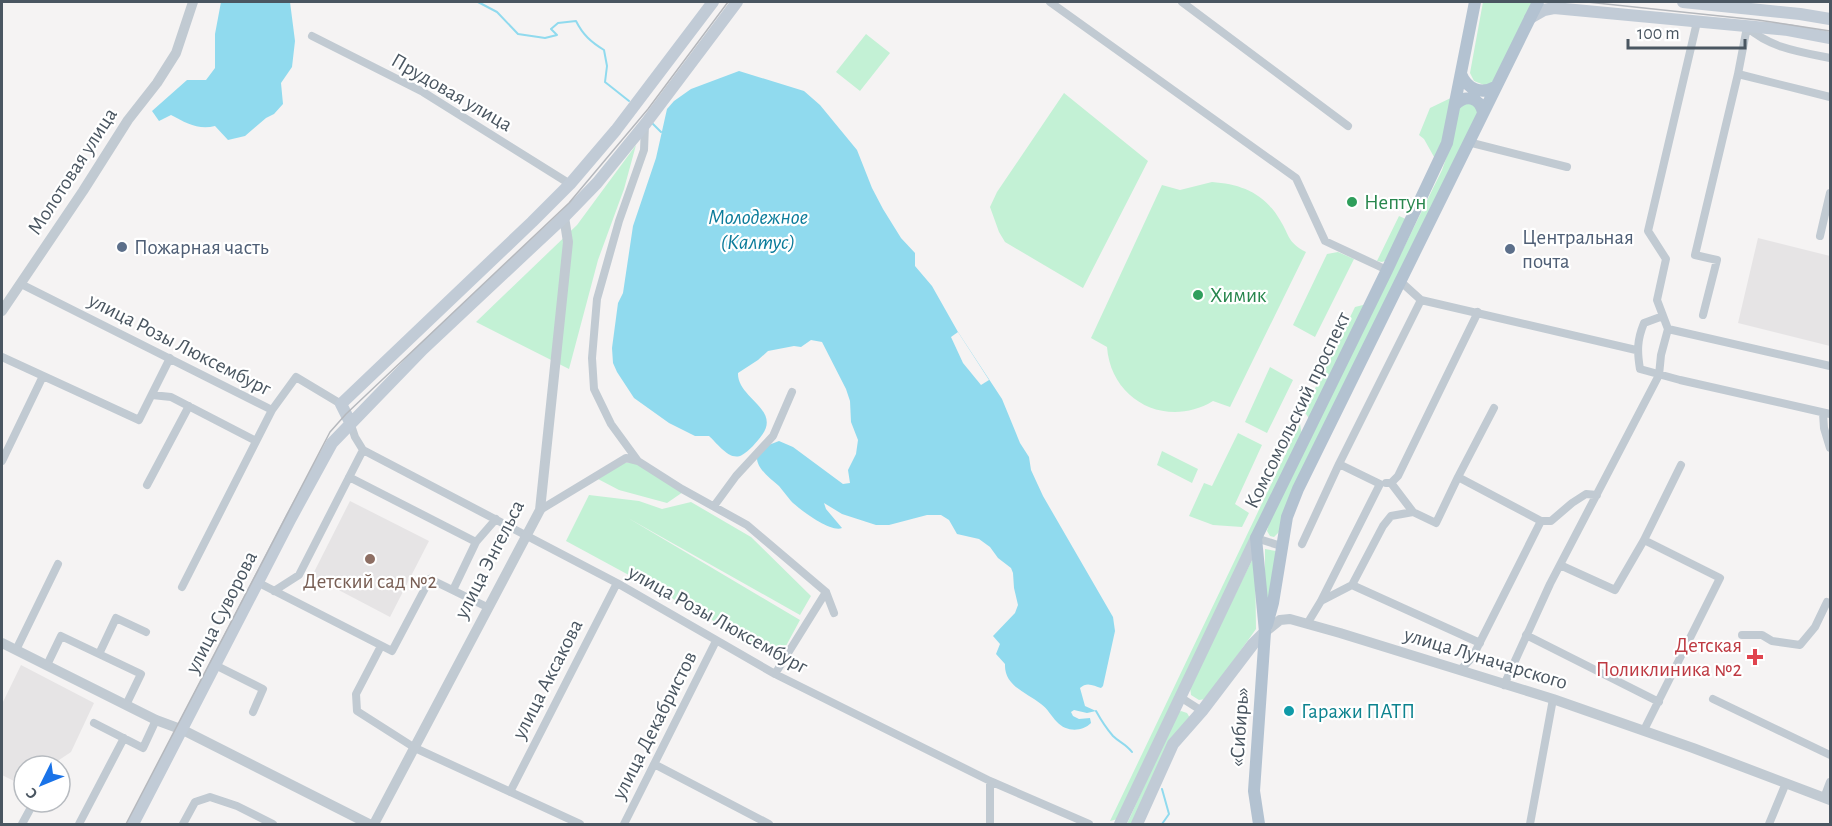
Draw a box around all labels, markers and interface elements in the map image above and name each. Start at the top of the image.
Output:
scale bar [1628,12,1745,50]
text: 100 m [1637,25,1680,43]
street label: Прудовая улица [388,49,516,136]
street label: Молотовая улица [24,104,121,238]
place label: Нептун [1364,192,1427,213]
marker: Нептун [1345,195,1359,209]
water label: Молодежное (Калтус) [708,206,808,253]
place label: Центральная почта [1522,227,1634,272]
place label: Пожарная часть [134,237,269,258]
marker: Пожарная часть [115,240,129,254]
marker: Центральная почта [1503,242,1517,256]
place label: Химик [1210,285,1267,306]
marker: Химик [1191,288,1205,302]
street label: улица Розы Люксембург [84,289,275,400]
street label: Комсомольский проспект [1241,308,1354,512]
street label: улица Энгельса [450,496,528,623]
street label: улица Суворова [181,547,261,678]
marker: Детский сад №2 [363,552,377,566]
street label: улица Розы Люксембург [624,561,812,678]
place label: Детский сад №2 [303,571,437,592]
street label: улица Аксакова [508,616,587,743]
street label: улица Луначарского [1401,623,1570,693]
place label: Детская Поликлиника №2 [1596,635,1742,680]
street label: улица Декабристов [608,648,701,803]
marker: Детская Поликлиника №2 [1746,648,1764,666]
street label: «Сибирь» [1226,687,1253,768]
place label: Гаражи ПАТП [1301,701,1415,722]
marker: Гаражи ПАТП [1282,704,1296,718]
north arrow [12,754,72,814]
text: С [23,785,41,802]

